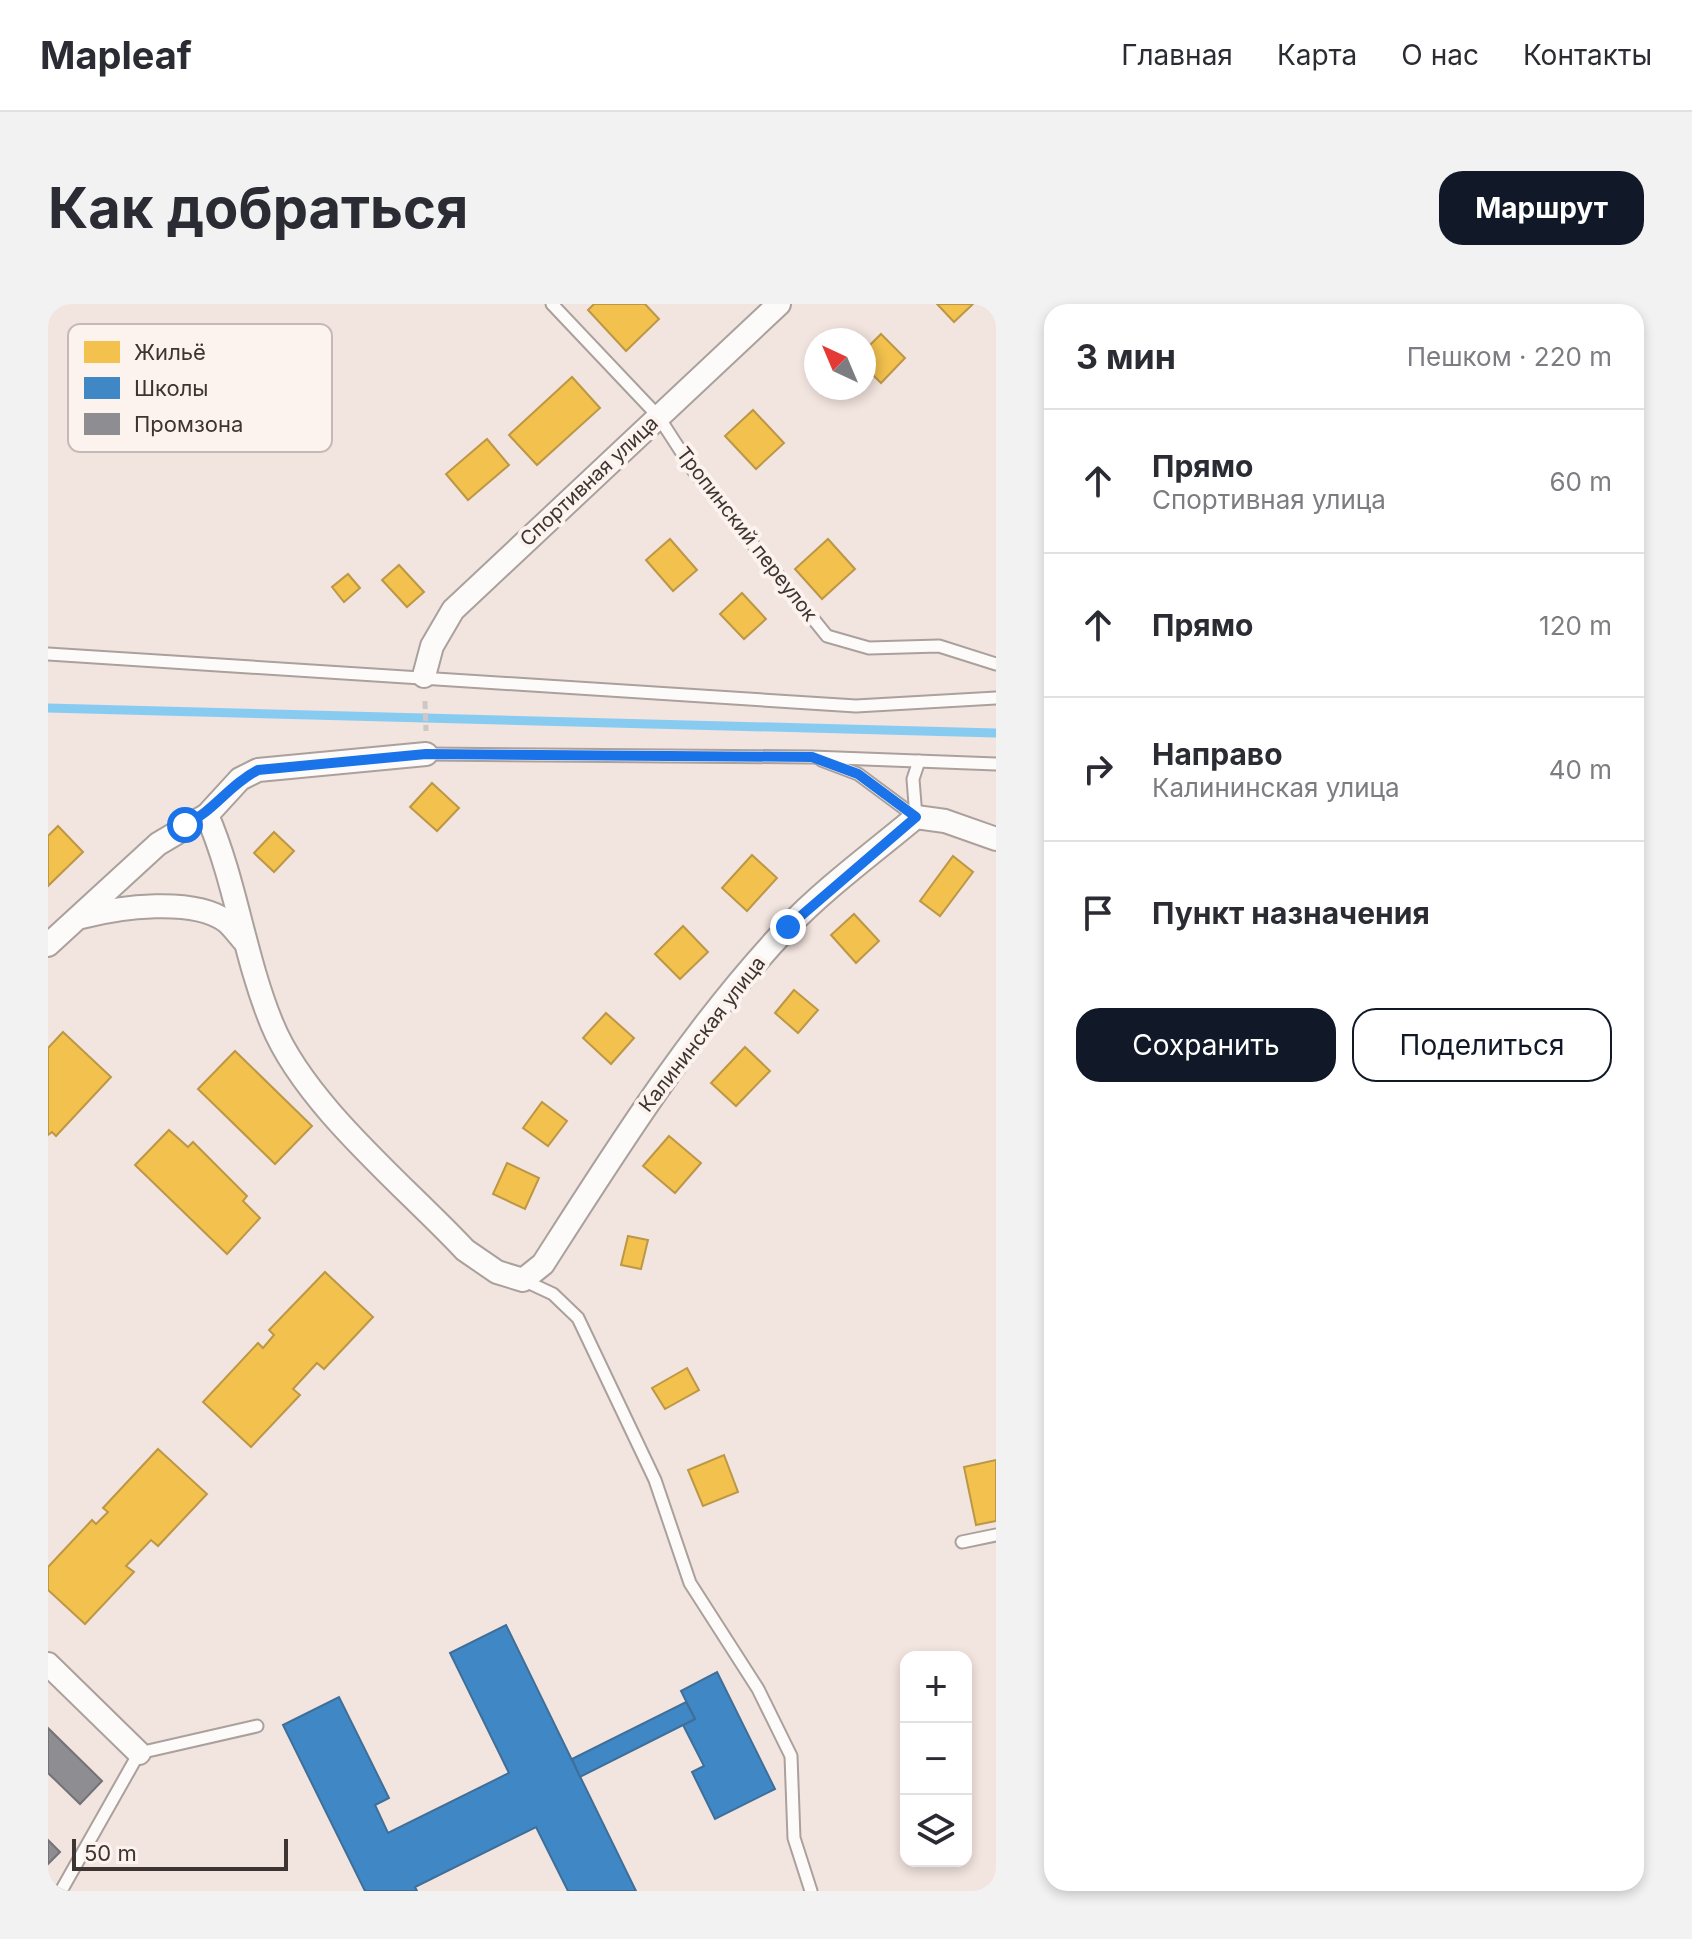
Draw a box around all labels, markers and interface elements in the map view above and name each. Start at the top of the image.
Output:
text: Mapleaf [40,32,192,78]
text: Главная [1121,38,1233,72]
text: Карта [1277,38,1357,72]
text: О нас [1401,38,1479,72]
text: Контакты [1523,38,1652,72]
button: Маршрут [1439,171,1644,245]
text: Как добраться [48,174,468,242]
legend [68,324,332,452]
north arrow [804,328,876,400]
text: 3 мин [1076,336,1176,377]
text: Жильё [134,339,206,365]
text: Пешком · 220 m [1407,341,1612,372]
text: Школы [134,375,209,401]
text: Промзона [134,411,243,437]
street label: Спортивная улица [515,411,663,551]
street label: Тропинский переулок [671,442,823,626]
text: Прямо [1152,448,1253,484]
icon: ahead [1076,459,1120,503]
text: 60 m [1549,466,1612,497]
text: Спортивная улица [1152,484,1386,515]
icon: ahead [1076,603,1120,647]
text: Прямо [1152,607,1253,643]
text: 120 m [1539,610,1612,641]
text: Направо [1152,736,1283,772]
icon: right [1076,747,1120,791]
text: 40 m [1549,754,1612,785]
text: Калининская улица [1152,772,1400,803]
route start [167,807,203,843]
icon: arrive [1076,891,1120,935]
text: Пункт назначения [1152,895,1430,931]
route end [770,909,806,945]
street label: Калининская улица [634,952,770,1116]
button: Сохранить [1076,1008,1336,1082]
button: Поделиться [1352,1008,1612,1082]
map controls [900,1651,972,1867]
button: + [900,1651,972,1723]
button: − [900,1723,972,1795]
button: layers [900,1795,972,1867]
scale bar [72,1835,288,1871]
text: 50 m [84,1840,137,1866]

